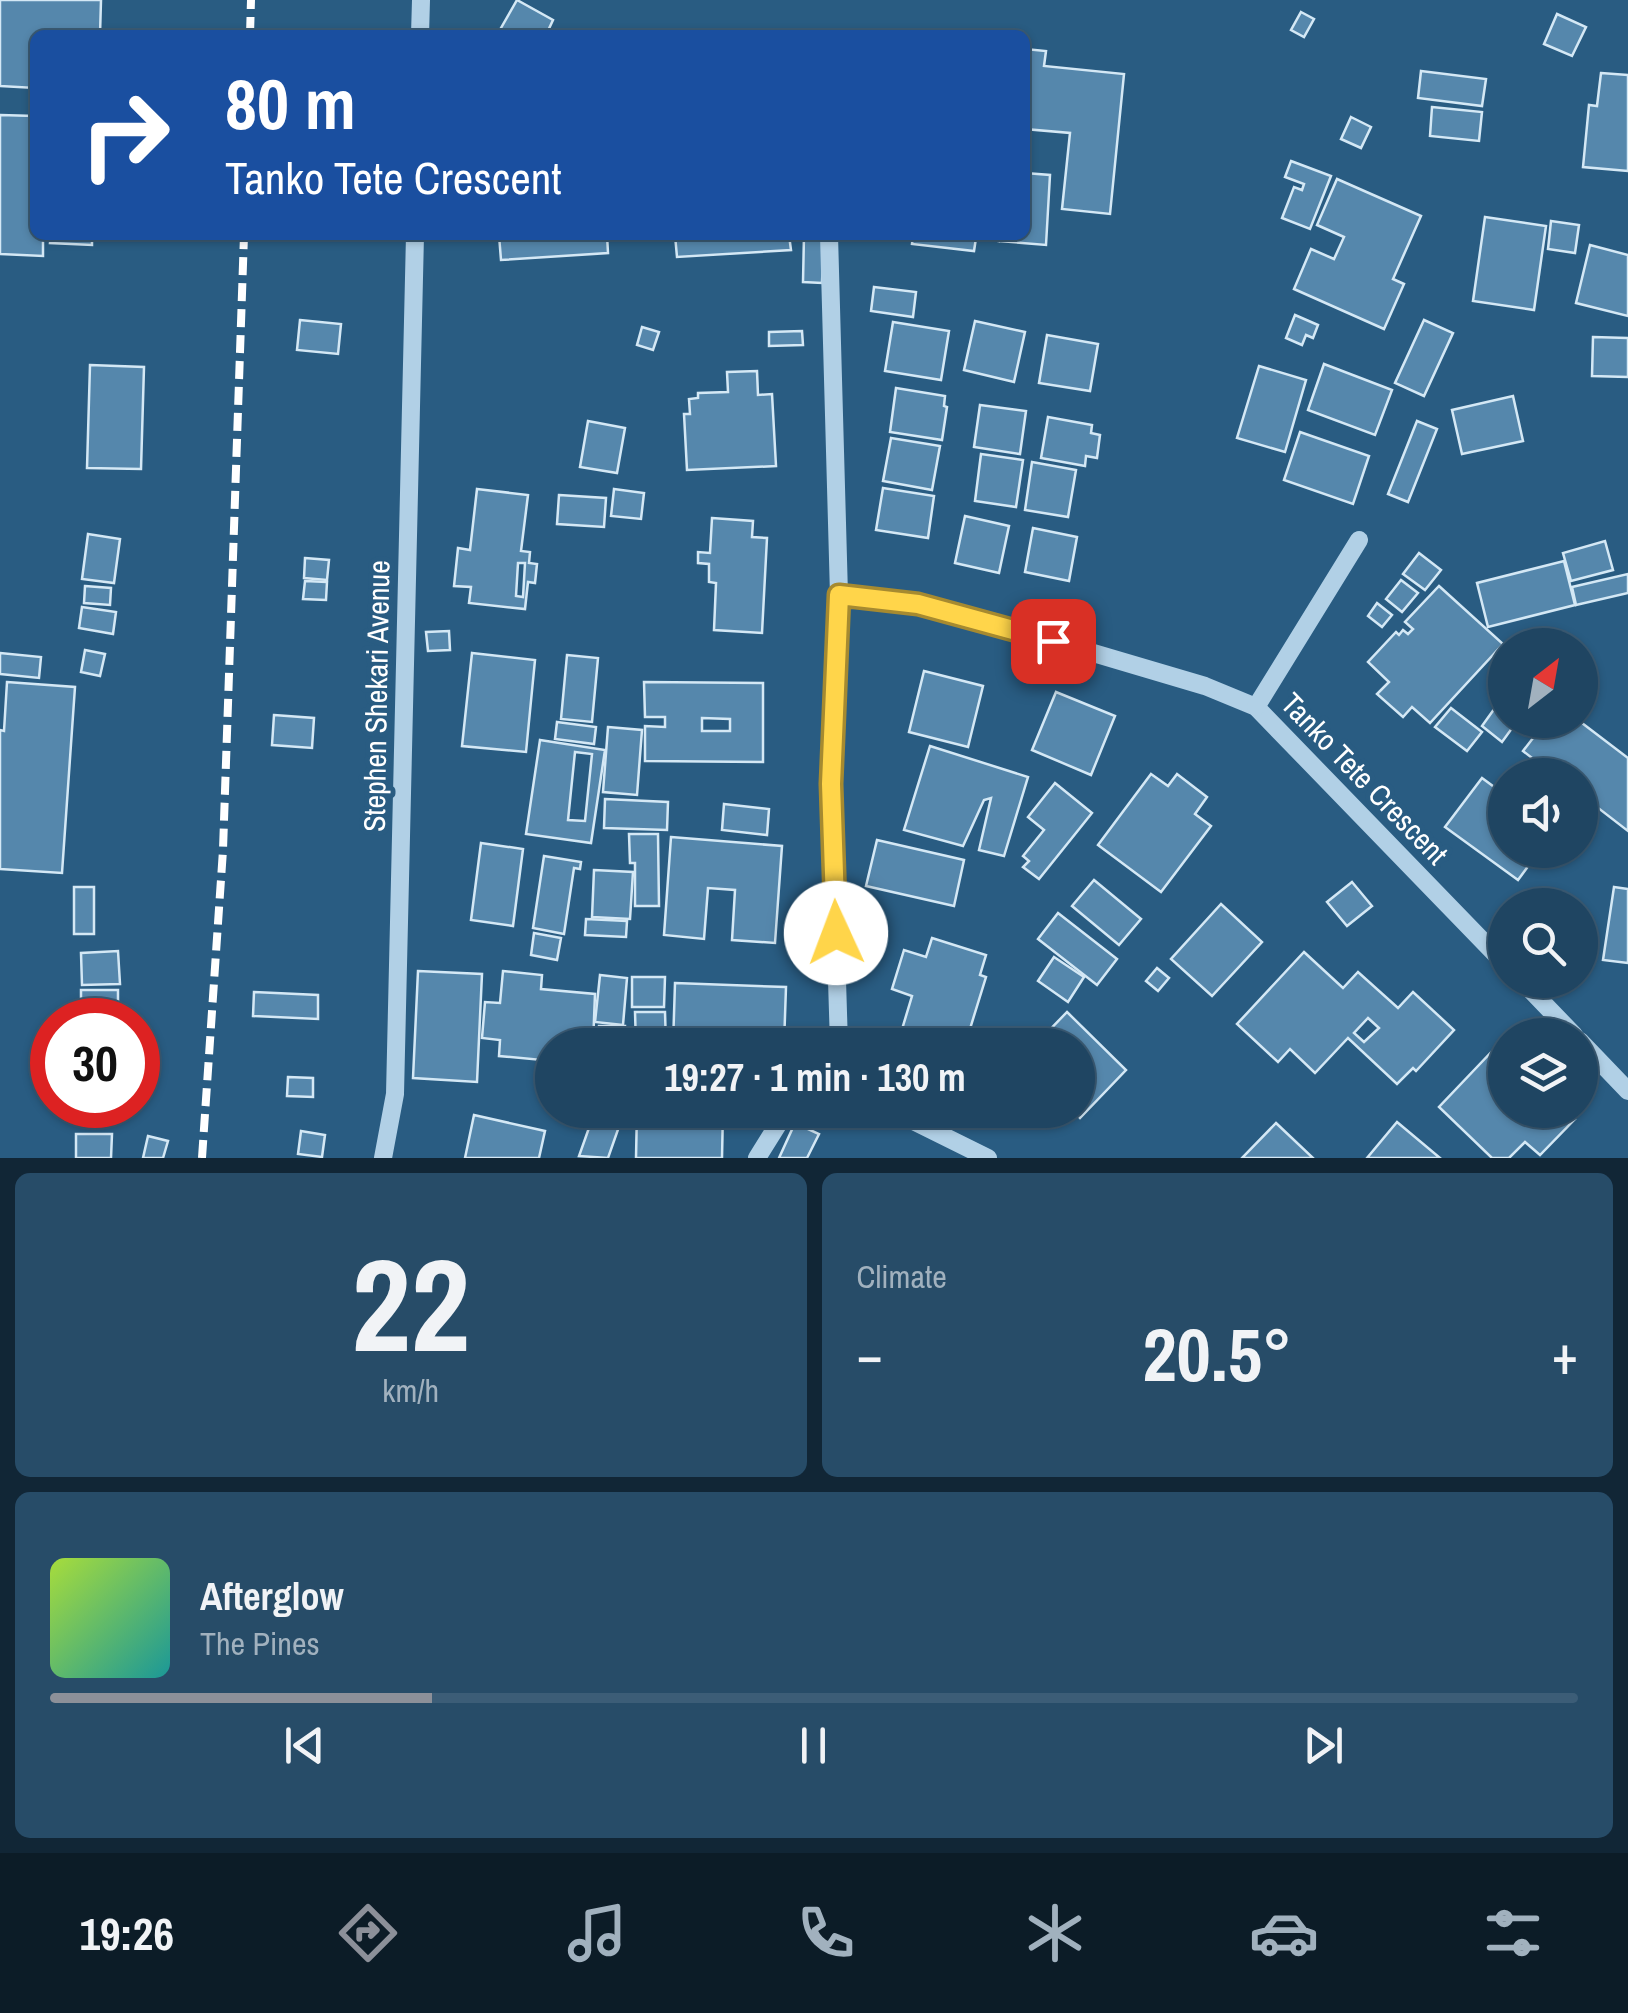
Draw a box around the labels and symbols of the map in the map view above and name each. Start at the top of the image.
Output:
street label: Stephen Shekari Avenue [354,560,398,832]
pin [1011,599,1096,684]
north arrow [1488,628,1598,738]
street label: Tanko Tete Crescent [1272,684,1457,873]
position arrow [784,881,888,985]
speed limit sign: 30 [30,998,160,1128]

